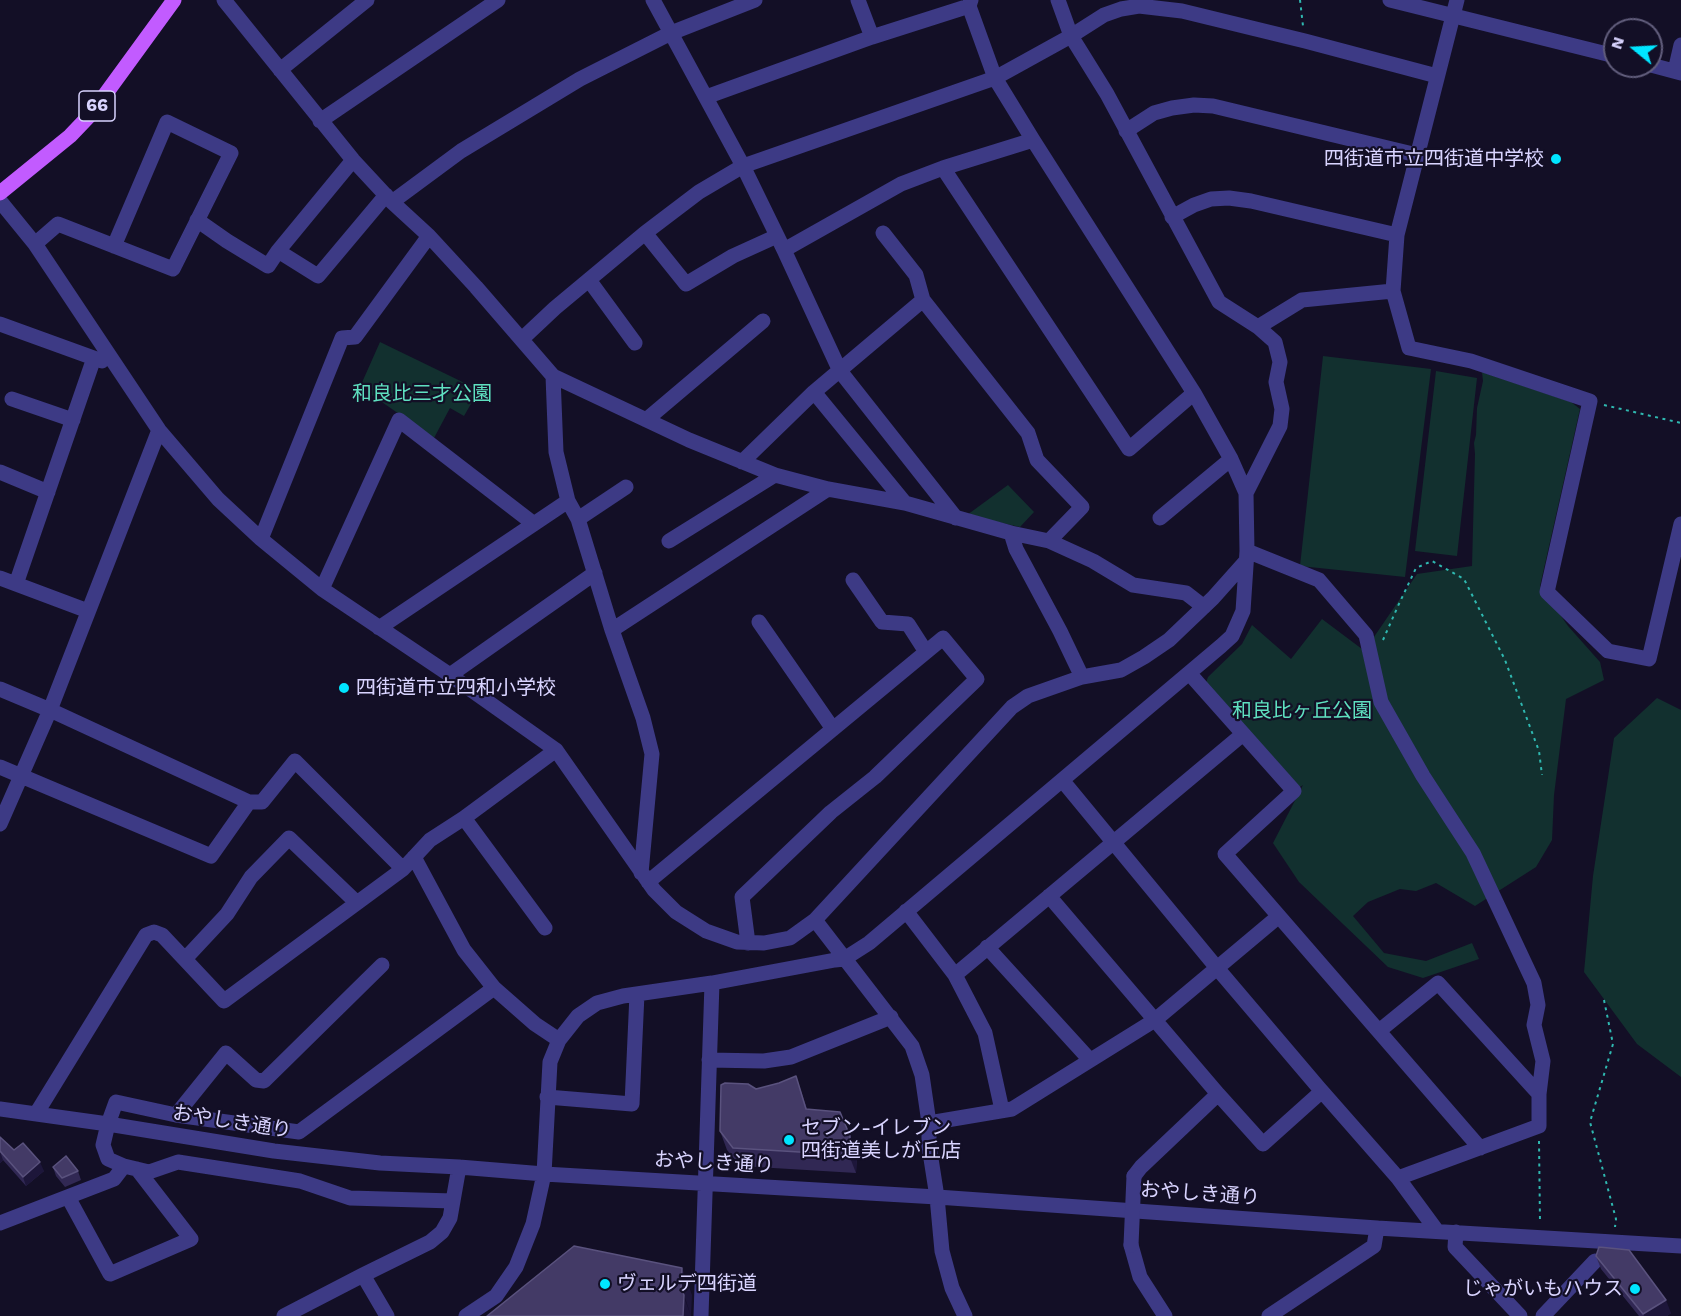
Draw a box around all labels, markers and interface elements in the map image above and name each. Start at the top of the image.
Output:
north arrow [1603,18,1663,78]
text: N [1606,34,1628,51]
road number: 66 [79,91,115,121]
place label: 四街道市立四街道中学校 [1324,147,1544,171]
marker: 四街道市立四街道中学校 [1549,152,1563,166]
park label: 和良比三才公園 [352,382,492,406]
place label: 四街道市立四和小学校 [356,676,556,700]
marker: 四街道市立四和小学校 [337,681,351,695]
park label: 和良比ヶ丘公園 [1232,699,1372,723]
street label: おやしき通り [171,1101,293,1143]
place label: セブン-イレブン 四街道美しが丘店 [801,1116,961,1163]
marker: セブン-イレブン 四街道美しが丘店 [782,1133,796,1147]
street label: おやしき通り [653,1148,775,1178]
street label: おやしき通り [1139,1178,1261,1210]
place label: ヴェルデ四街道 [617,1272,757,1296]
marker: ヴェルデ四街道 [598,1277,612,1291]
place label: じゃがいもハウス [1463,1277,1623,1301]
marker: じゃがいもハウス [1628,1282,1642,1296]

